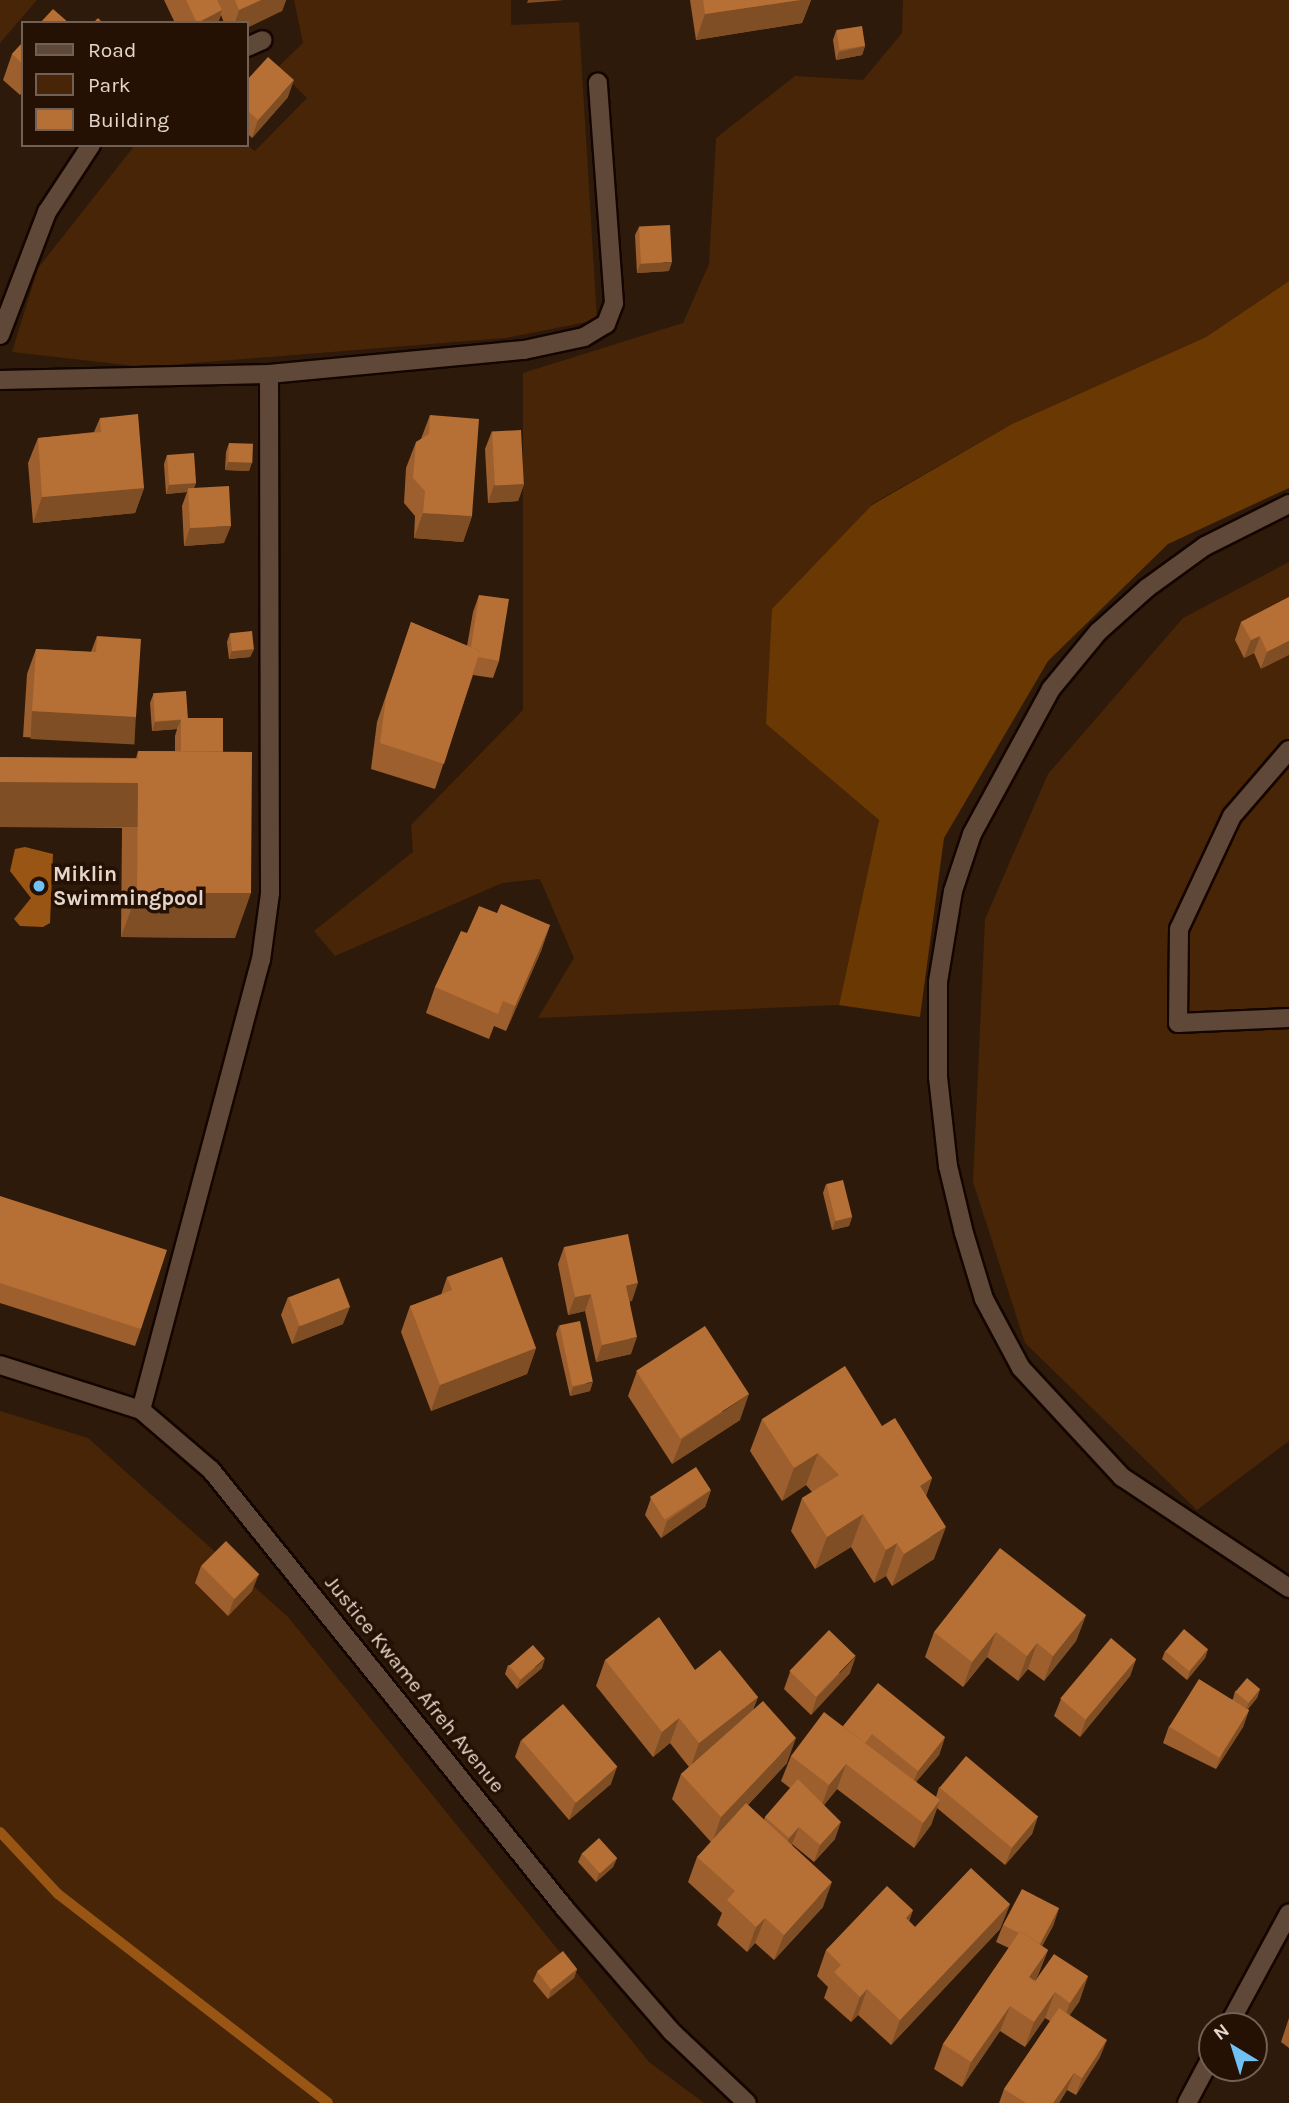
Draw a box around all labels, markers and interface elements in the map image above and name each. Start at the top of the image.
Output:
legend [21,21,248,147]
text: Road [88,38,136,62]
text: Park [88,73,131,97]
text: Building [88,108,169,132]
place label: Miklin Swimmingpool [53,861,204,911]
marker: Miklin Swimmingpool [31,878,47,894]
street label: Justice Kwame Afreh Avenue [320,1570,510,1798]
north arrow [1198,2012,1268,2082]
text: N [1209,2019,1233,2045]

